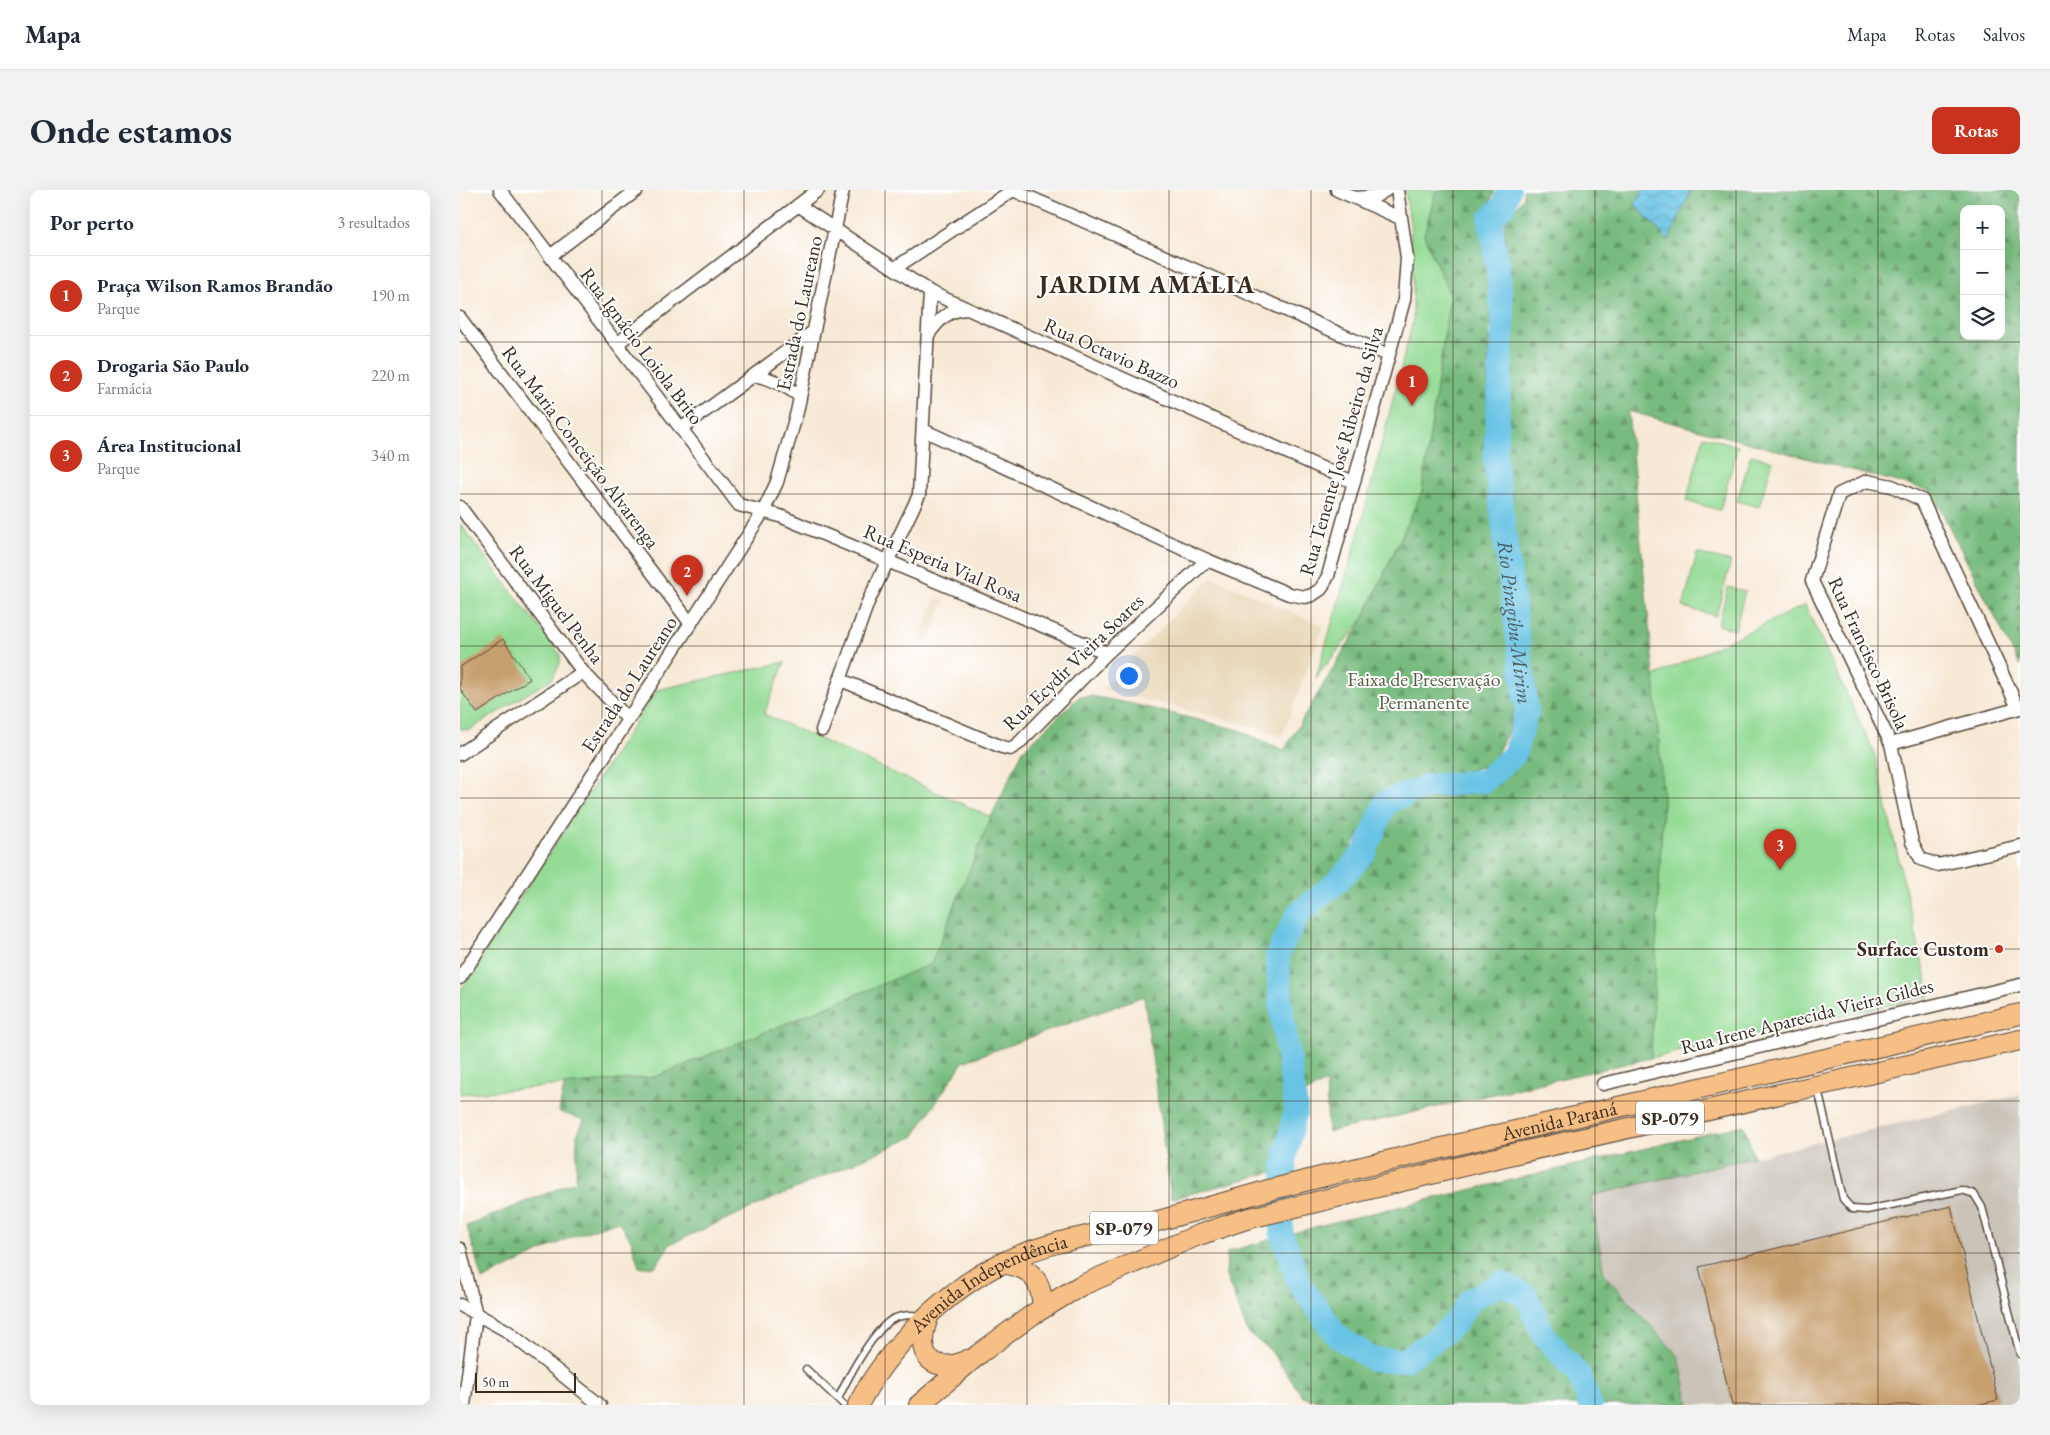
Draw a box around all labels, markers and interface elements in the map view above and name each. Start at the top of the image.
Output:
text: Mapa [25,19,81,50]
text: Mapa [1847,23,1887,46]
text: Rotas [1915,23,1955,46]
text: Salvos [1983,23,2025,46]
button: Rotas [1932,107,2020,154]
text: Onde estamos [30,108,232,153]
map controls [1960,205,2005,340]
button: + [1960,205,2005,250]
text: Por perto [50,209,134,236]
text: 3 resultados [338,212,410,233]
street label: Estrada do Laureano [770,233,828,393]
button: − [1960,250,2005,295]
street label: Rua Ignácio Loiola Brito [574,262,710,430]
district label: JARDIM AMÁLIA [1036,268,1255,300]
text: Praça Wilson Ramos Brandão [97,273,333,298]
text: 1 [62,285,70,306]
text: 190 m [371,285,410,306]
button: layers [1960,295,2005,340]
text: Parque [97,298,140,319]
street label: Rua Octavio Bazzo [1040,311,1184,395]
street label: Rua Tenente José Ribeiro da Silva [1293,323,1389,579]
street label: Rua Maria Conceição Alvarenga [496,340,666,554]
text: Drogaria São Paulo [97,353,249,378]
text: 2 [62,365,70,386]
text: 220 m [371,365,410,386]
pin: 1 [1396,365,1428,406]
text: Farmácia [97,378,152,399]
text: Área Institucional [97,433,241,458]
text: 3 [62,445,70,466]
text: 340 m [371,445,410,466]
text: Parque [97,458,140,479]
street label: Rua Esperia Vial Rosa [860,518,1026,608]
street label: Rua Miguel Penha [504,539,610,669]
water label: Rio Piragibu-Mirim [1492,539,1539,705]
pin: 2 [671,555,703,596]
street label: Rua Francisco Brisola [1822,572,1916,734]
street label: Rua Ecydir Vieira Soares [997,588,1149,736]
street label: Estrada do Laureano [575,611,683,757]
your location [1116,663,1142,689]
park label: Faixa de Preservação Permanente [1347,666,1501,715]
pin: 3 [1764,829,1796,870]
place label: Surface Custom [1857,936,1989,962]
marker: Surface Custom [1993,943,2005,955]
street label: Rua Irene Aparecida Vieira Gildes [1678,972,1936,1060]
street label: Avenida Paraná [1498,1095,1619,1147]
road number: SP-079 [1636,1101,1704,1134]
road number: SP-079 [1090,1211,1158,1244]
street label: Avenida Independência [904,1228,1070,1339]
scale bar [475,1370,576,1393]
text: 50 m [482,1373,509,1391]

